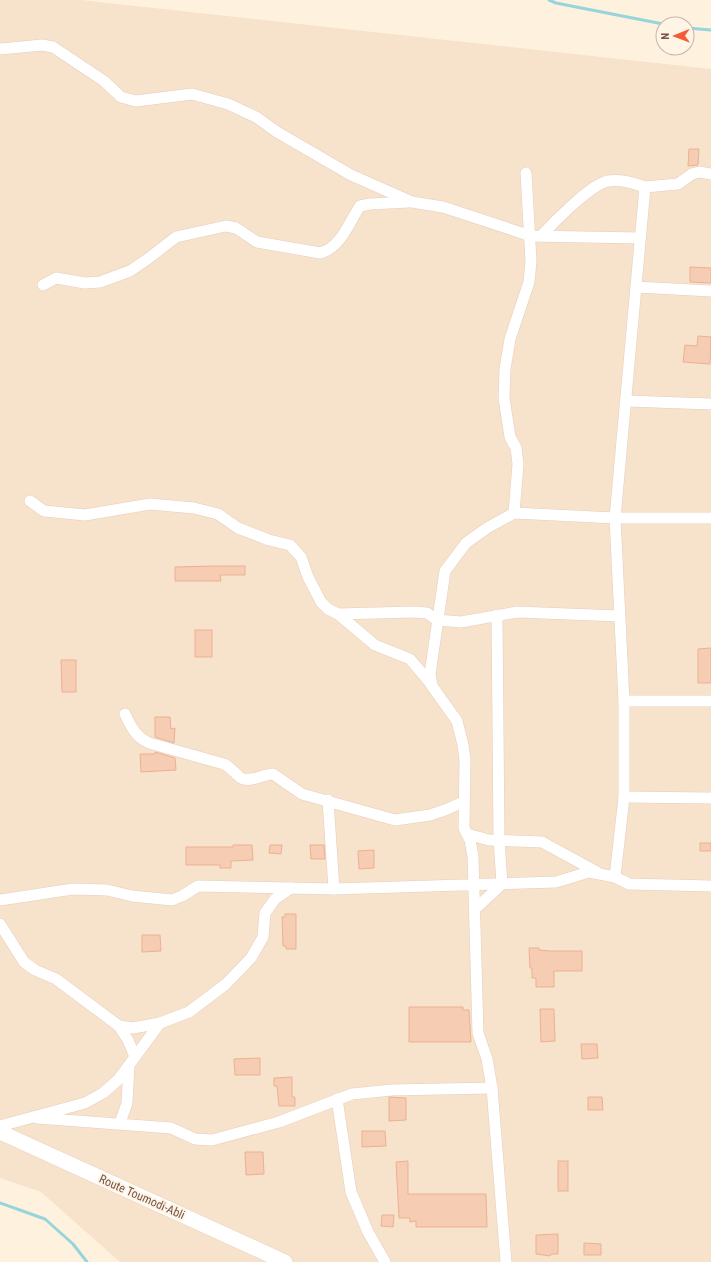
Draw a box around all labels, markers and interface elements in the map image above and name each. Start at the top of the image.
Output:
north arrow [655,16,695,56]
text: N [659,32,672,40]
street label: Route Toumodi-Abli [97,1172,187,1222]

